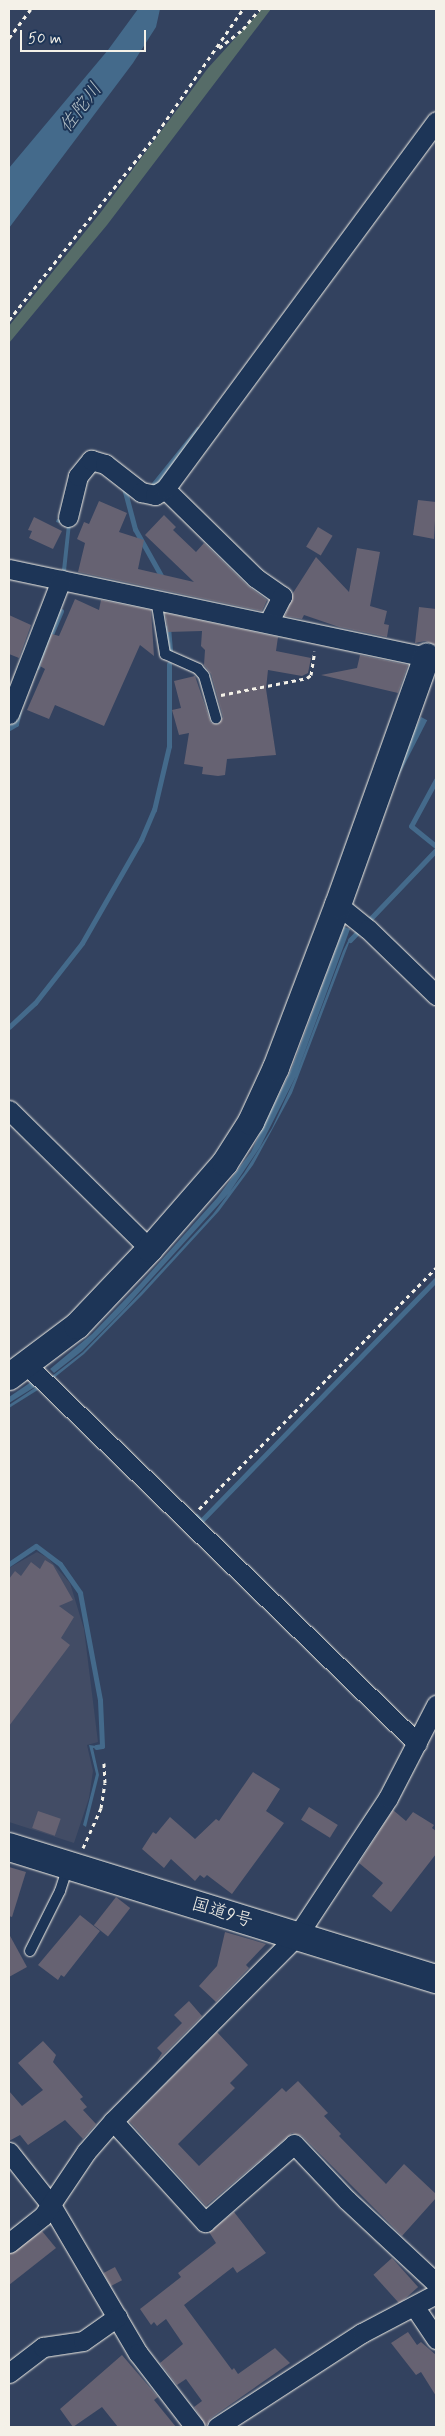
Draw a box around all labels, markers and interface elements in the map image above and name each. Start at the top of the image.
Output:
scale bar [22,20,149,52]
text: 50 m [28,29,62,49]
water label: 佐陀川 [55,78,107,138]
street label: 国道9号 [189,1893,255,1933]

